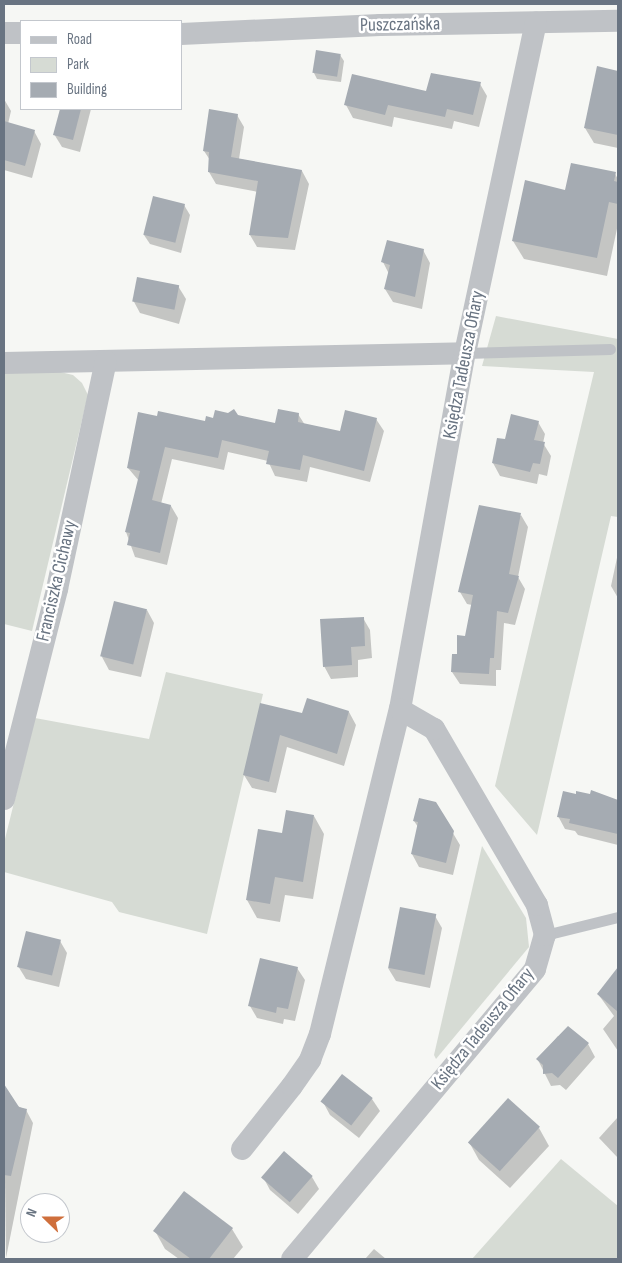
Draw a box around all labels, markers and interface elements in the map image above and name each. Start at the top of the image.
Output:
street label: Puszczańska [360,13,440,37]
legend [20,20,182,110]
text: Road [67,30,92,49]
text: Park [67,55,89,74]
text: Building [67,80,107,99]
street label: Księdza Tadeusza Ofiary [438,289,490,441]
street label: Franciszka Cichawy [32,518,82,644]
street label: Księdza Tadeusza Ofiary [427,963,539,1095]
north arrow [20,1193,70,1243]
text: N [22,1206,41,1219]

